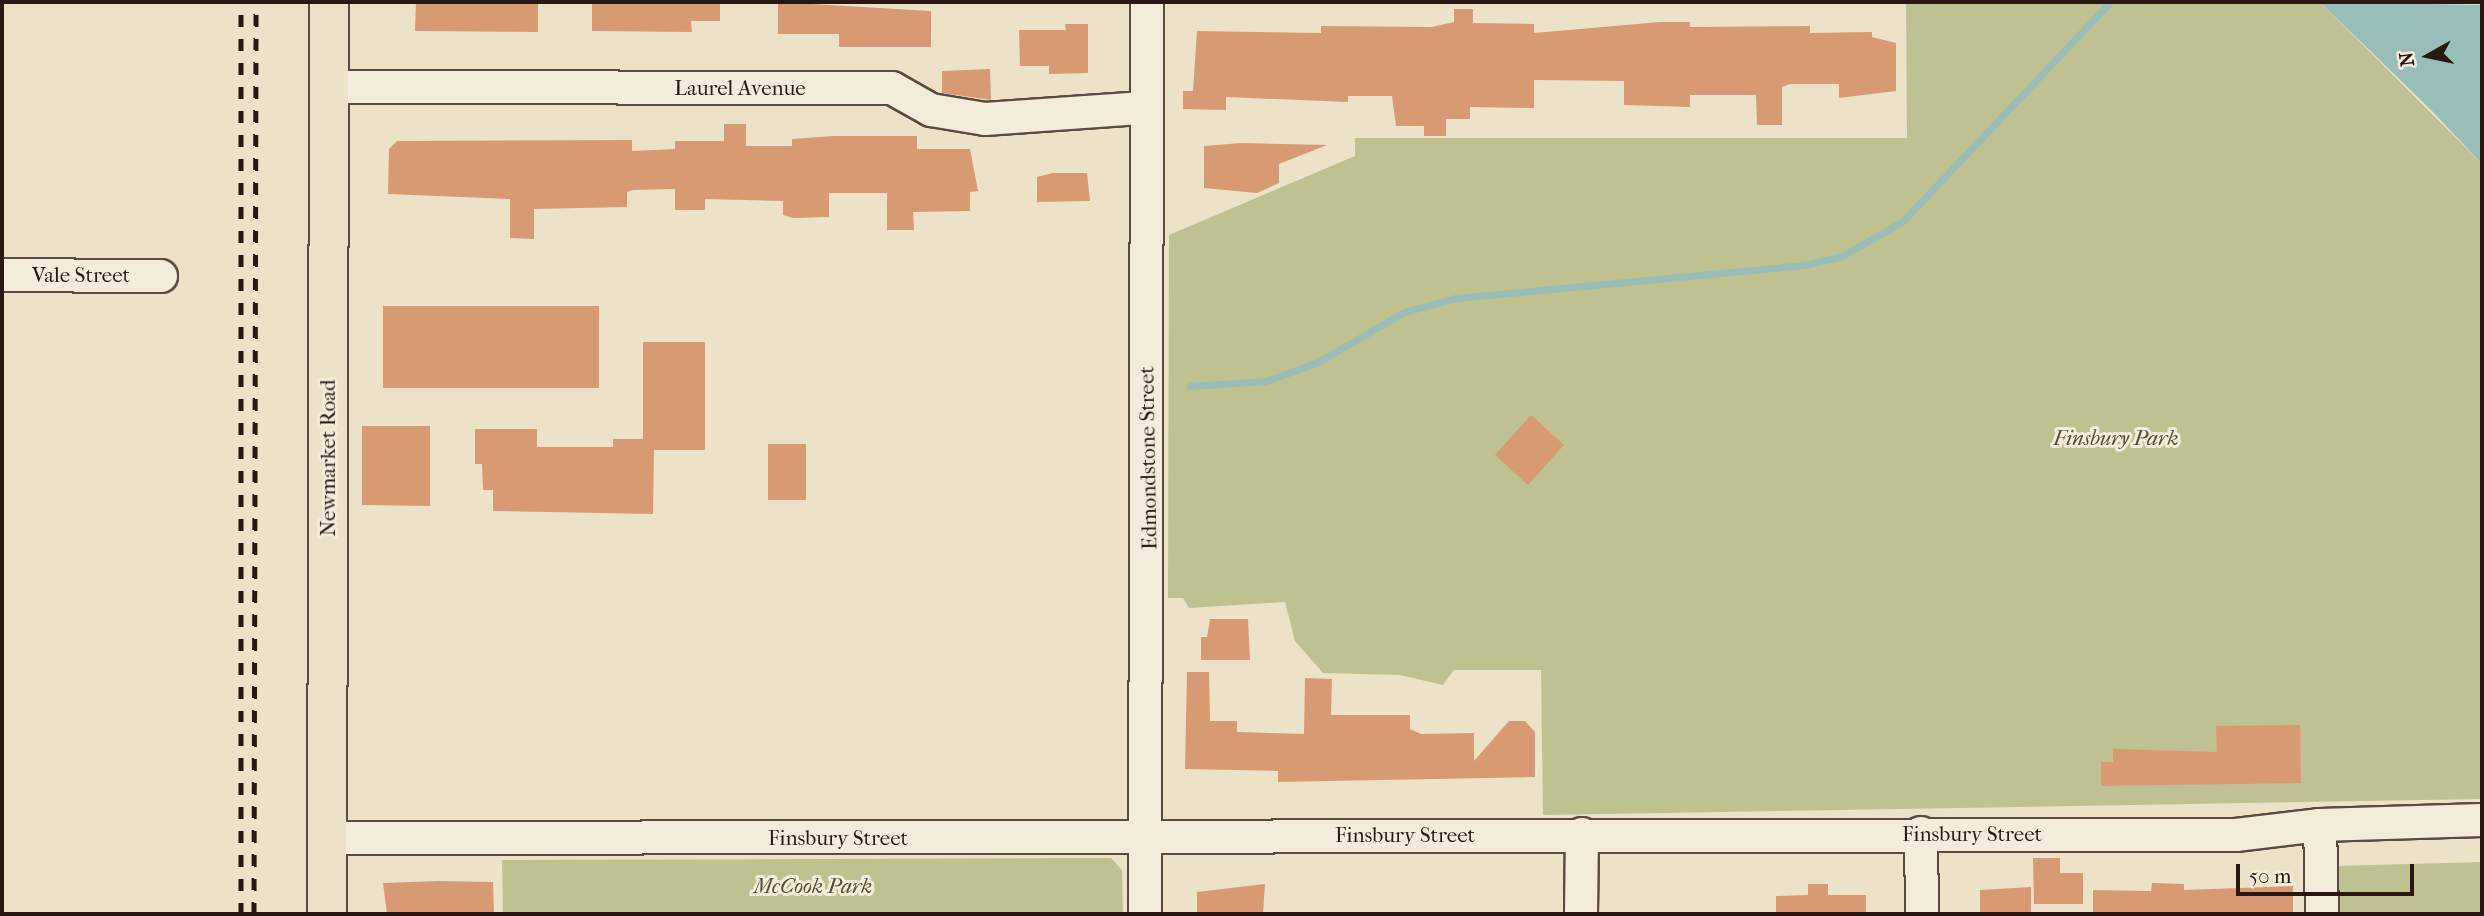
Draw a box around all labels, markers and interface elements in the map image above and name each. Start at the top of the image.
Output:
north arrow [2393,21,2463,91]
text: N [2395,50,2419,68]
street label: Laurel Avenue [674,75,806,101]
street label: Vale Street [32,262,130,288]
street label: Edmondstone Street [1134,366,1162,550]
street label: Newmarket Road [315,380,341,536]
park label: Finsbury Park [2053,425,2179,451]
street label: Finsbury Street [1902,821,2042,847]
street label: Finsbury Street [1335,822,1475,848]
street label: Finsbury Street [768,825,908,851]
scale bar [2239,850,2418,894]
text: 50 m [2249,864,2292,888]
park label: McCook Park [754,873,872,899]

